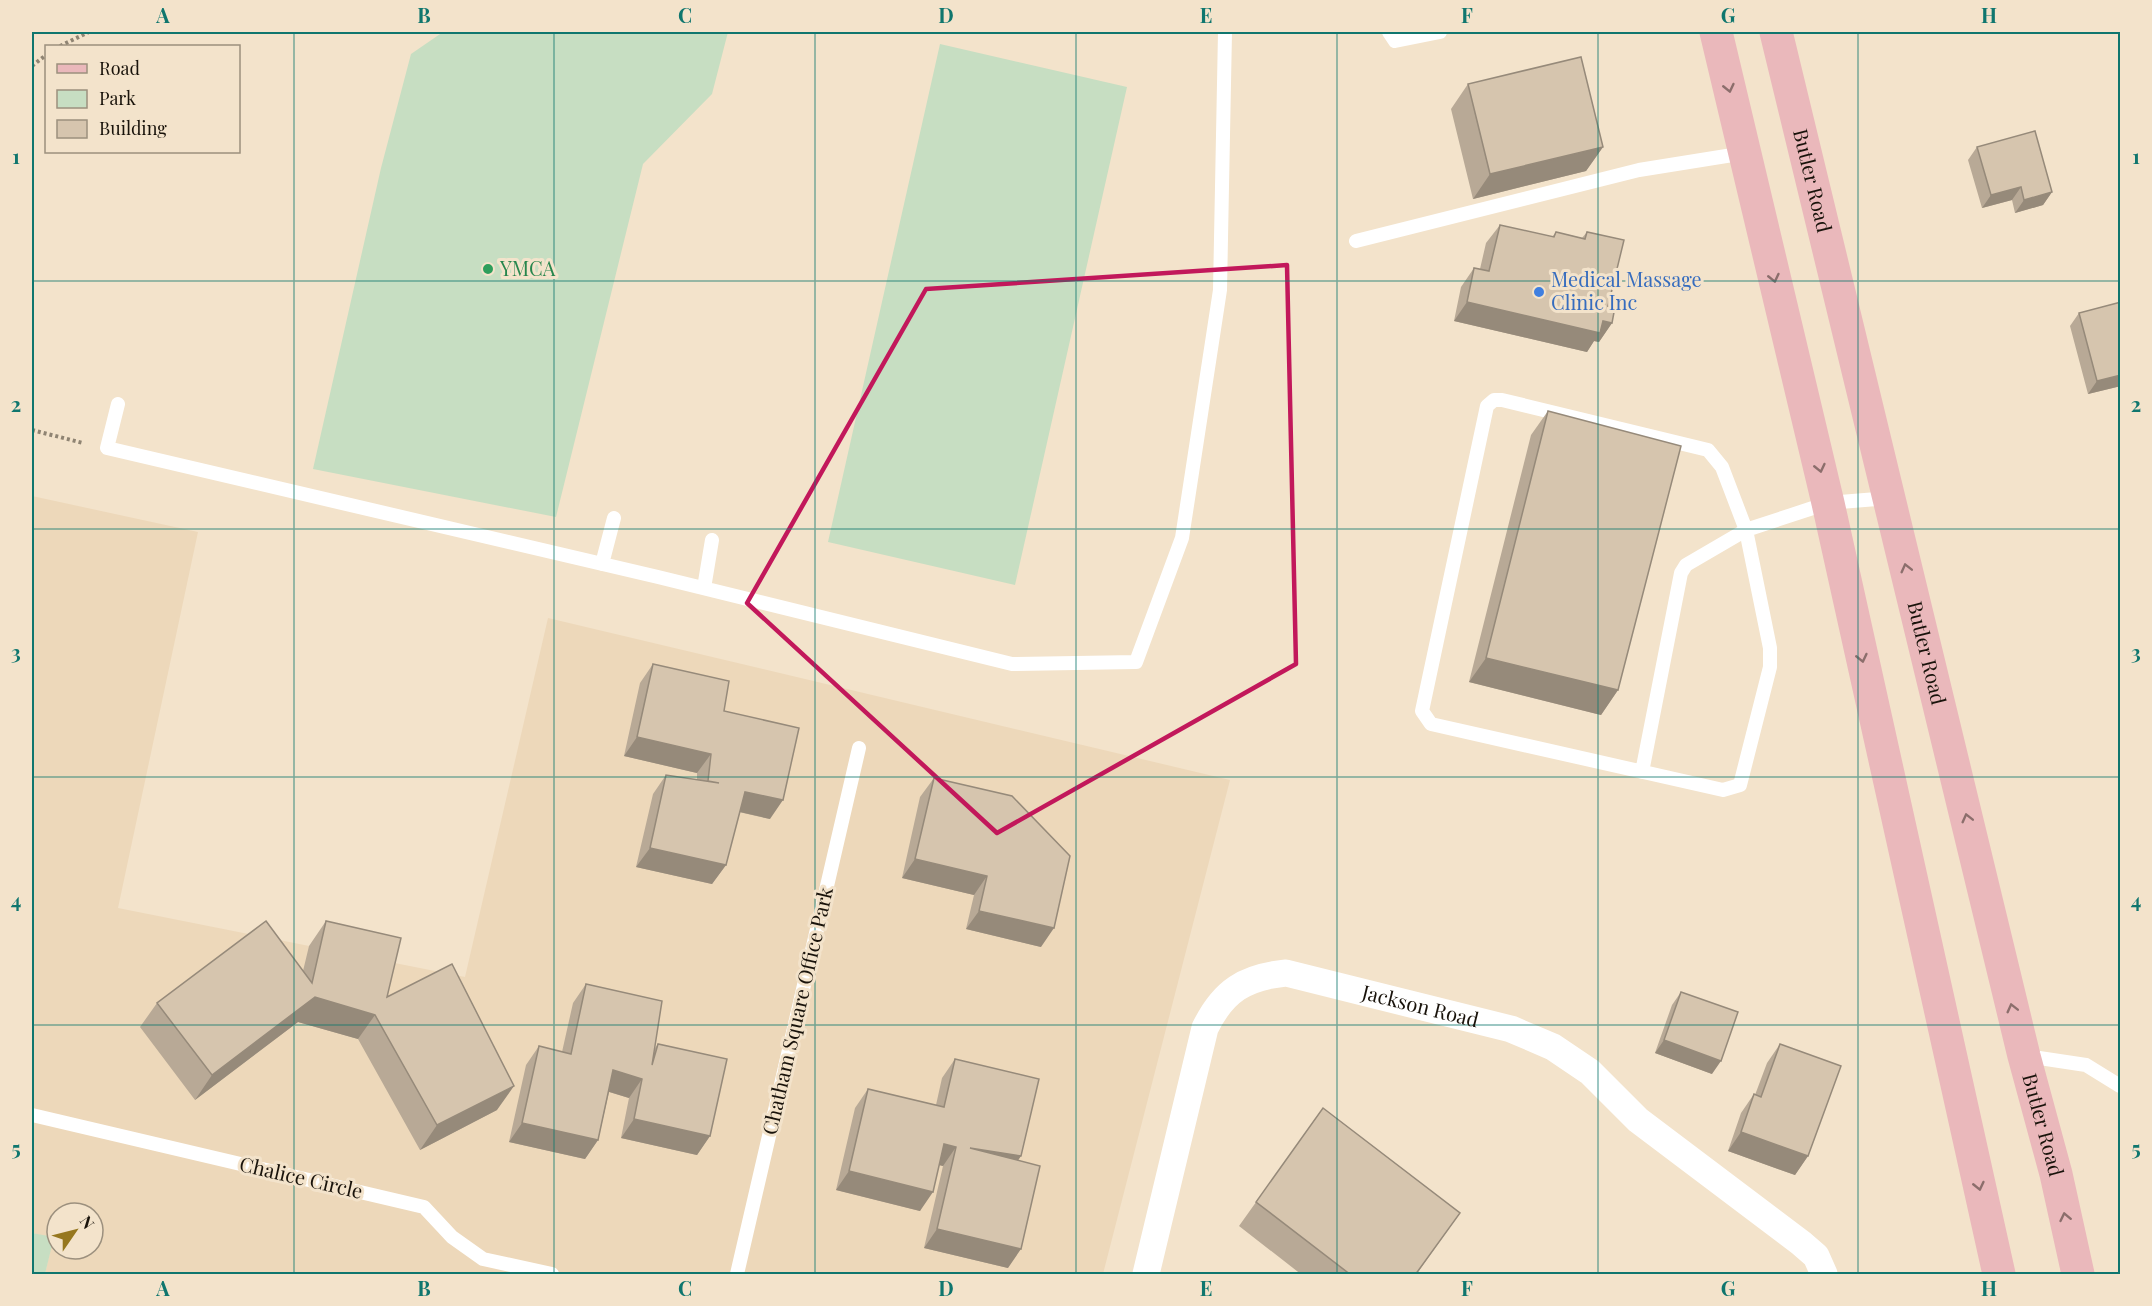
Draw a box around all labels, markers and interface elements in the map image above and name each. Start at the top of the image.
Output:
text: A [155,1,170,28]
text: B [417,1,431,28]
text: C [678,1,692,28]
text: D [938,1,954,28]
text: E [1200,1,1212,28]
text: F [1461,1,1473,28]
text: G [1721,1,1736,28]
text: H [1981,1,1997,28]
legend [45,45,240,153]
text: Road [99,56,140,80]
one-way arrow [1722,83,1735,93]
text: Park [99,86,136,110]
text: Building [99,116,167,140]
street label: Butler Road [1788,126,1839,235]
text: 1 [12,142,20,169]
text: 1 [2132,142,2140,169]
place label: YMCA [499,254,556,281]
marker: YMCA [481,262,495,276]
place label: Medical Massage Clinic Inc [1551,265,1702,315]
one-way arrow [1767,273,1780,283]
marker: Medical Massage Clinic Inc [1532,285,1546,299]
text: 2 [11,390,21,417]
text: 2 [2131,390,2141,417]
one-way arrow [1812,463,1825,473]
one-way arrow [1901,563,1914,573]
street label: Butler Road [1902,598,1954,708]
text: 3 [11,638,21,665]
text: 3 [2131,638,2141,665]
one-way arrow [1855,653,1868,663]
one-way arrow [1961,814,1974,824]
street label: Chatham Square Office Park [755,884,838,1137]
text: 4 [11,886,21,913]
text: 4 [2131,886,2141,913]
street label: Jackson Road [1359,977,1482,1033]
one-way arrow [2007,1003,2020,1013]
street label: Butler Road [2017,1070,2071,1179]
text: 5 [11,1134,21,1161]
text: 5 [2131,1134,2141,1161]
street label: Chalice Circle [237,1149,365,1204]
one-way arrow [1972,1181,1985,1191]
north arrow [45,1201,105,1261]
text: N [76,1211,100,1233]
one-way arrow [2059,1213,2072,1223]
text: A [155,1274,170,1301]
text: B [417,1274,431,1301]
text: C [678,1274,692,1301]
text: D [938,1274,954,1301]
text: E [1200,1274,1212,1301]
text: F [1461,1274,1473,1301]
text: G [1721,1274,1736,1301]
text: H [1981,1274,1997,1301]

